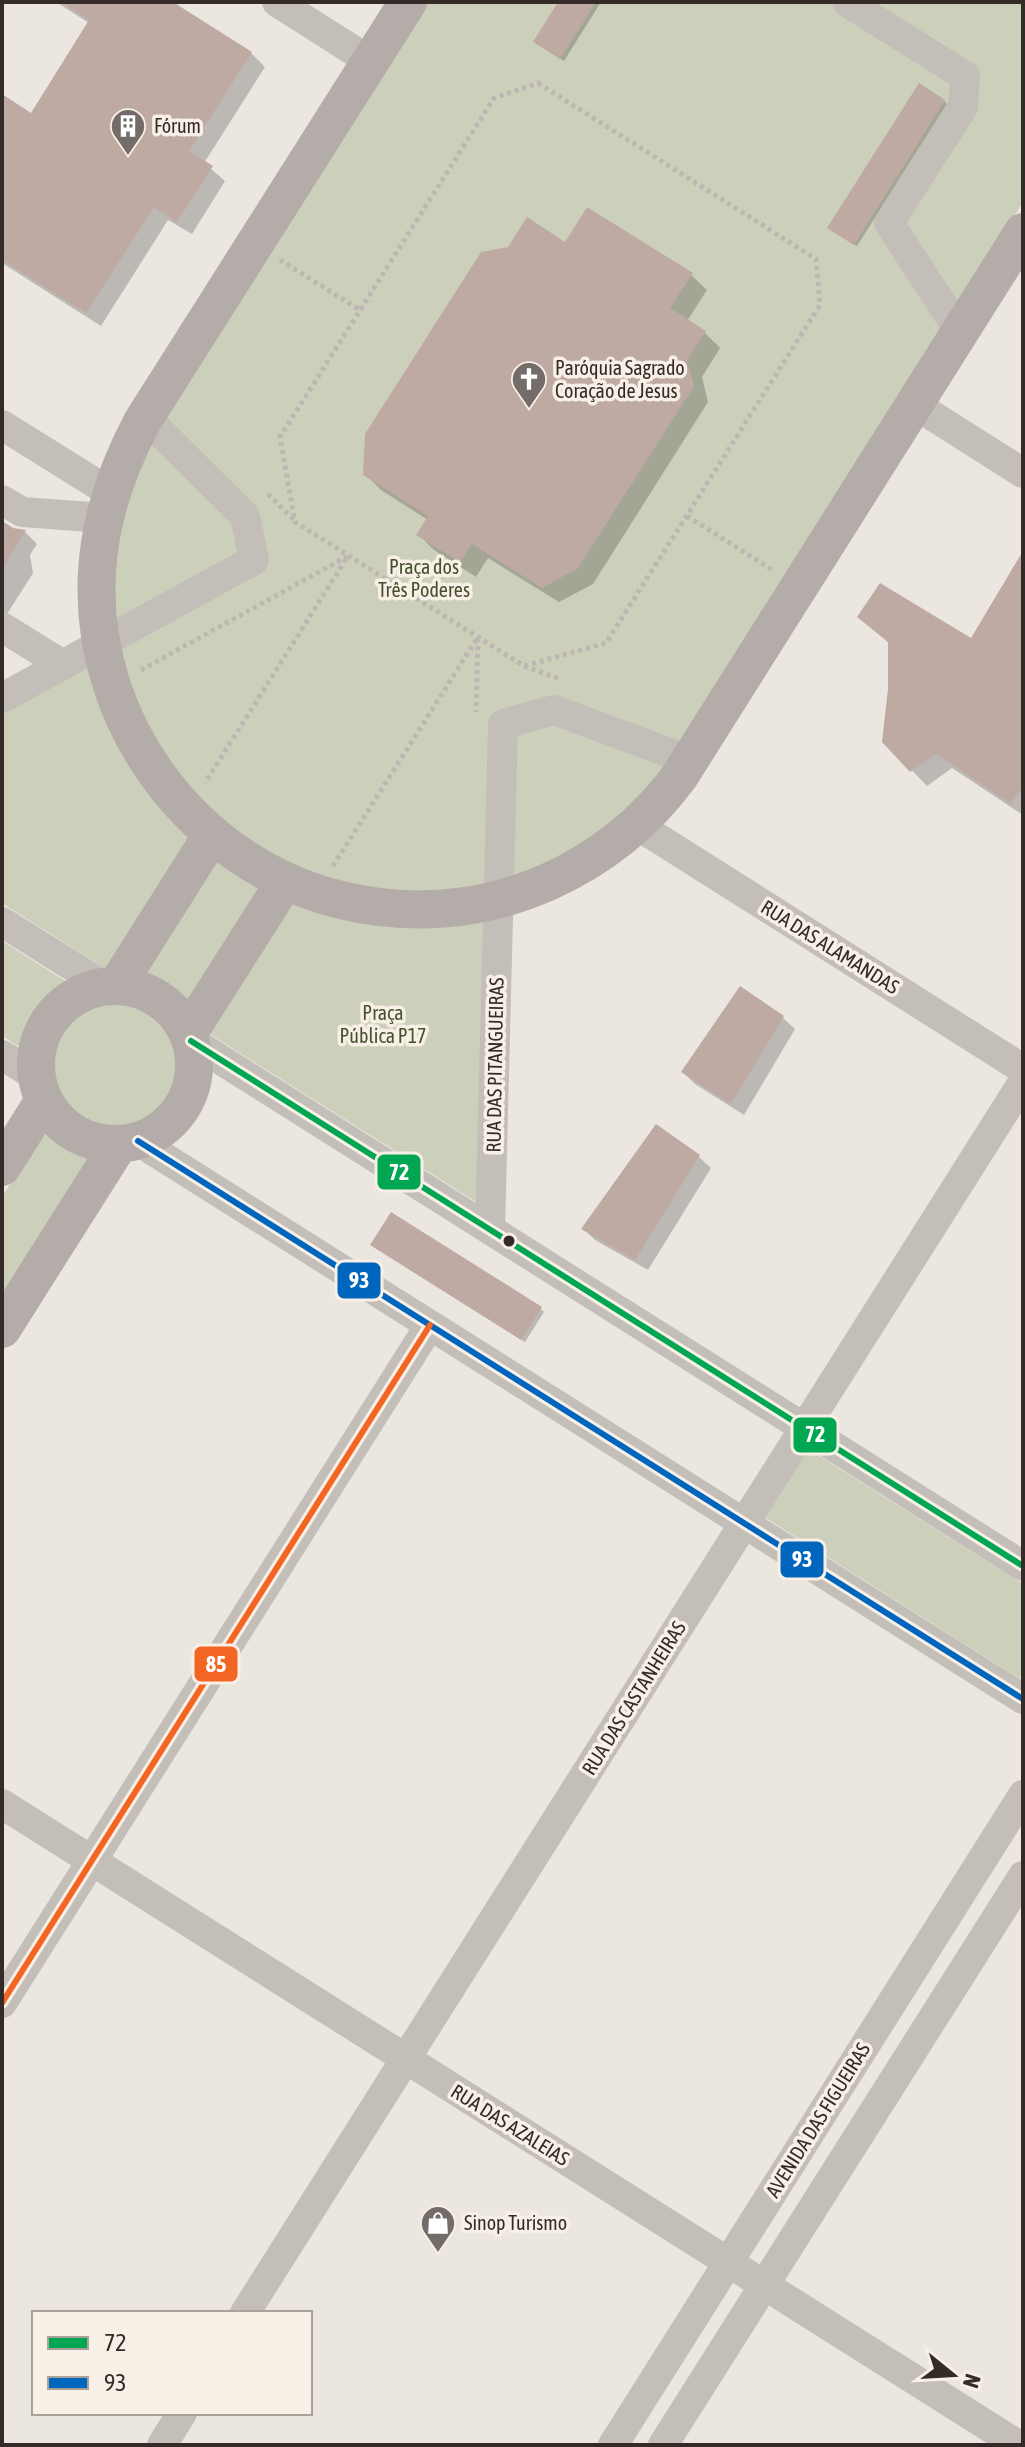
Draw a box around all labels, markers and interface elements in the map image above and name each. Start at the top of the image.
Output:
building icon: Fórum [109,107,147,157]
place label: Fórum [154,114,201,137]
place label: Paróquia Sagrado Coração de Jesus [555,356,685,402]
church icon: Paróquia Sagrado Coração de Jesus [510,360,548,410]
park label: Praça dos Três Poderes [378,555,470,601]
street label: RUA DAS ALAMANDAS [757,895,903,998]
street label: RUA DAS PITANGUEIRAS [481,977,508,1153]
park label: Praça Pública P17 [340,1001,426,1047]
line badge: 72 [376,1153,422,1191]
text: 72 [389,1159,409,1185]
unlabelled marker [501,1233,517,1249]
line badge: 93 [336,1261,382,1300]
text: 93 [349,1267,369,1293]
line badge: 72 [792,1416,838,1454]
text: 72 [805,1421,825,1447]
line badge: 93 [779,1540,825,1579]
text: 93 [792,1546,812,1572]
street label: RUA DAS CASTANHEIRAS [577,1617,690,1779]
line badge: 85 [193,1645,239,1683]
text: 85 [206,1651,226,1677]
street label: AVENIDA DAS FIGUEIRAS [761,2038,874,2201]
street label: RUA DAS AZALEIAS [447,2079,573,2170]
shop icon: Sinop Turismo [419,2204,457,2254]
place label: Sinop Turismo [464,2211,567,2234]
legend [32,2311,312,2415]
text: 72 [104,2329,127,2356]
north arrow [913,2335,993,2415]
text: 93 [104,2369,127,2396]
text: N [958,2371,986,2391]

